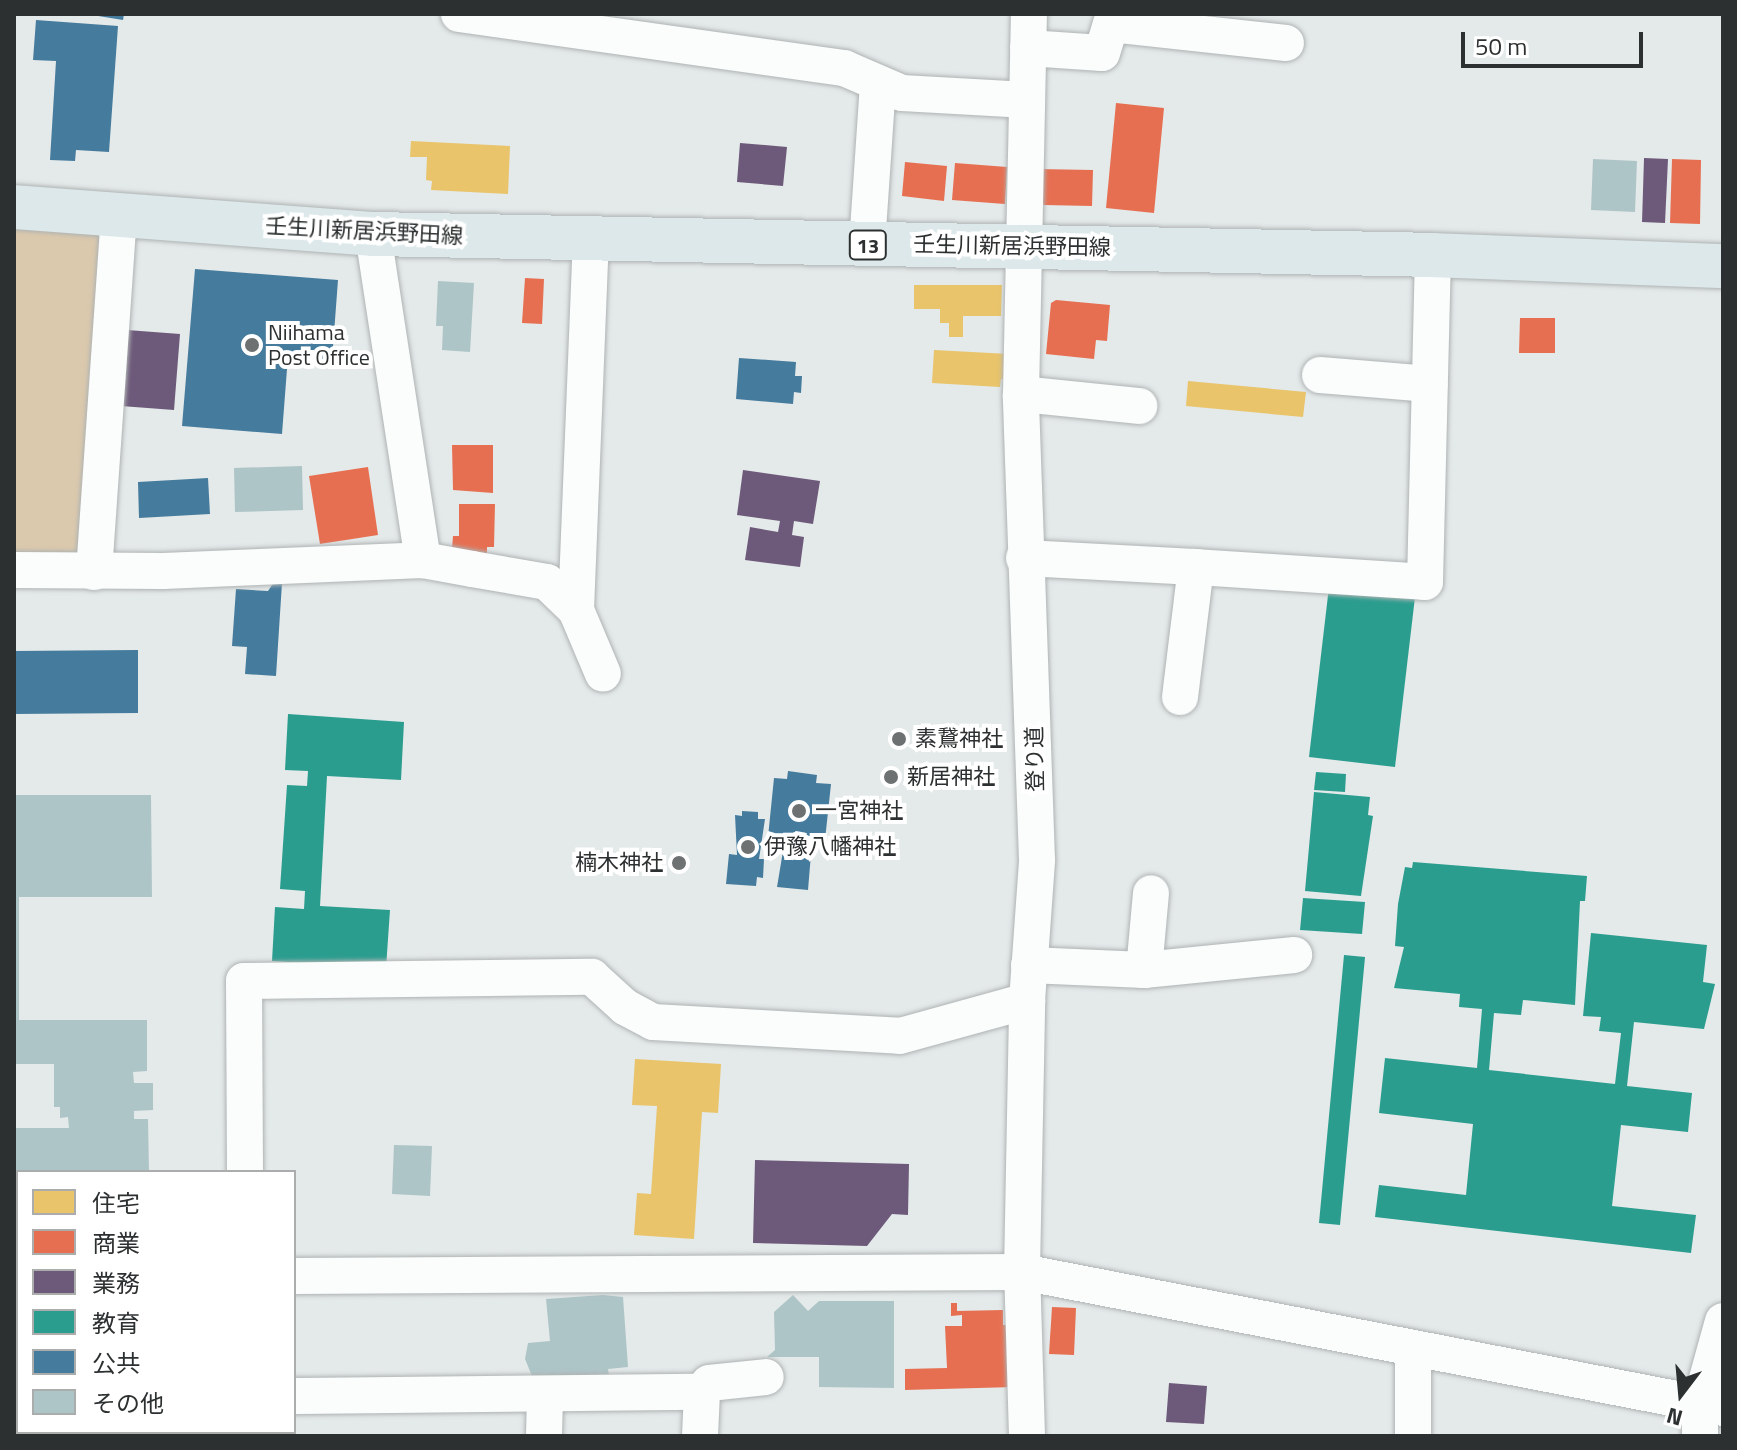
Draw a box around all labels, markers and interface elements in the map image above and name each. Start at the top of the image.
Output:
scale bar [1465,16,1647,66]
text: 50 m [1475,28,1527,64]
street label: 壬生川新居浜野田線 [264,213,464,249]
road number: 13 [848,229,888,261]
street label: 壬生川新居浜野田線 [913,231,1111,261]
place label: Niihama Post Office [268,319,370,370]
marker: Niihama Post Office [243,336,261,354]
place label: 素鵞神社 [915,726,1003,752]
street label: 登り道 [1021,726,1049,792]
marker: 素鵞神社 [890,730,908,748]
place label: 新居神社 [907,764,995,790]
marker: 新居神社 [882,768,900,786]
place label: 一宮神社 [815,798,903,824]
marker: 一宮神社 [790,802,808,820]
place label: 伊豫八幡神社 [764,834,896,860]
marker: 伊豫八幡神社 [739,838,757,856]
place label: 楠木神社 [575,850,663,876]
marker: 楠木神社 [670,854,688,872]
legend [16,1170,296,1434]
text: 住宅 [92,1185,140,1221]
text: 商業 [92,1225,140,1261]
text: 業務 [92,1265,140,1301]
text: 教育 [92,1305,140,1341]
text: 公共 [92,1345,140,1381]
north arrow [1641,1354,1721,1434]
text: その他 [92,1385,164,1421]
text: N [1662,1399,1686,1436]

